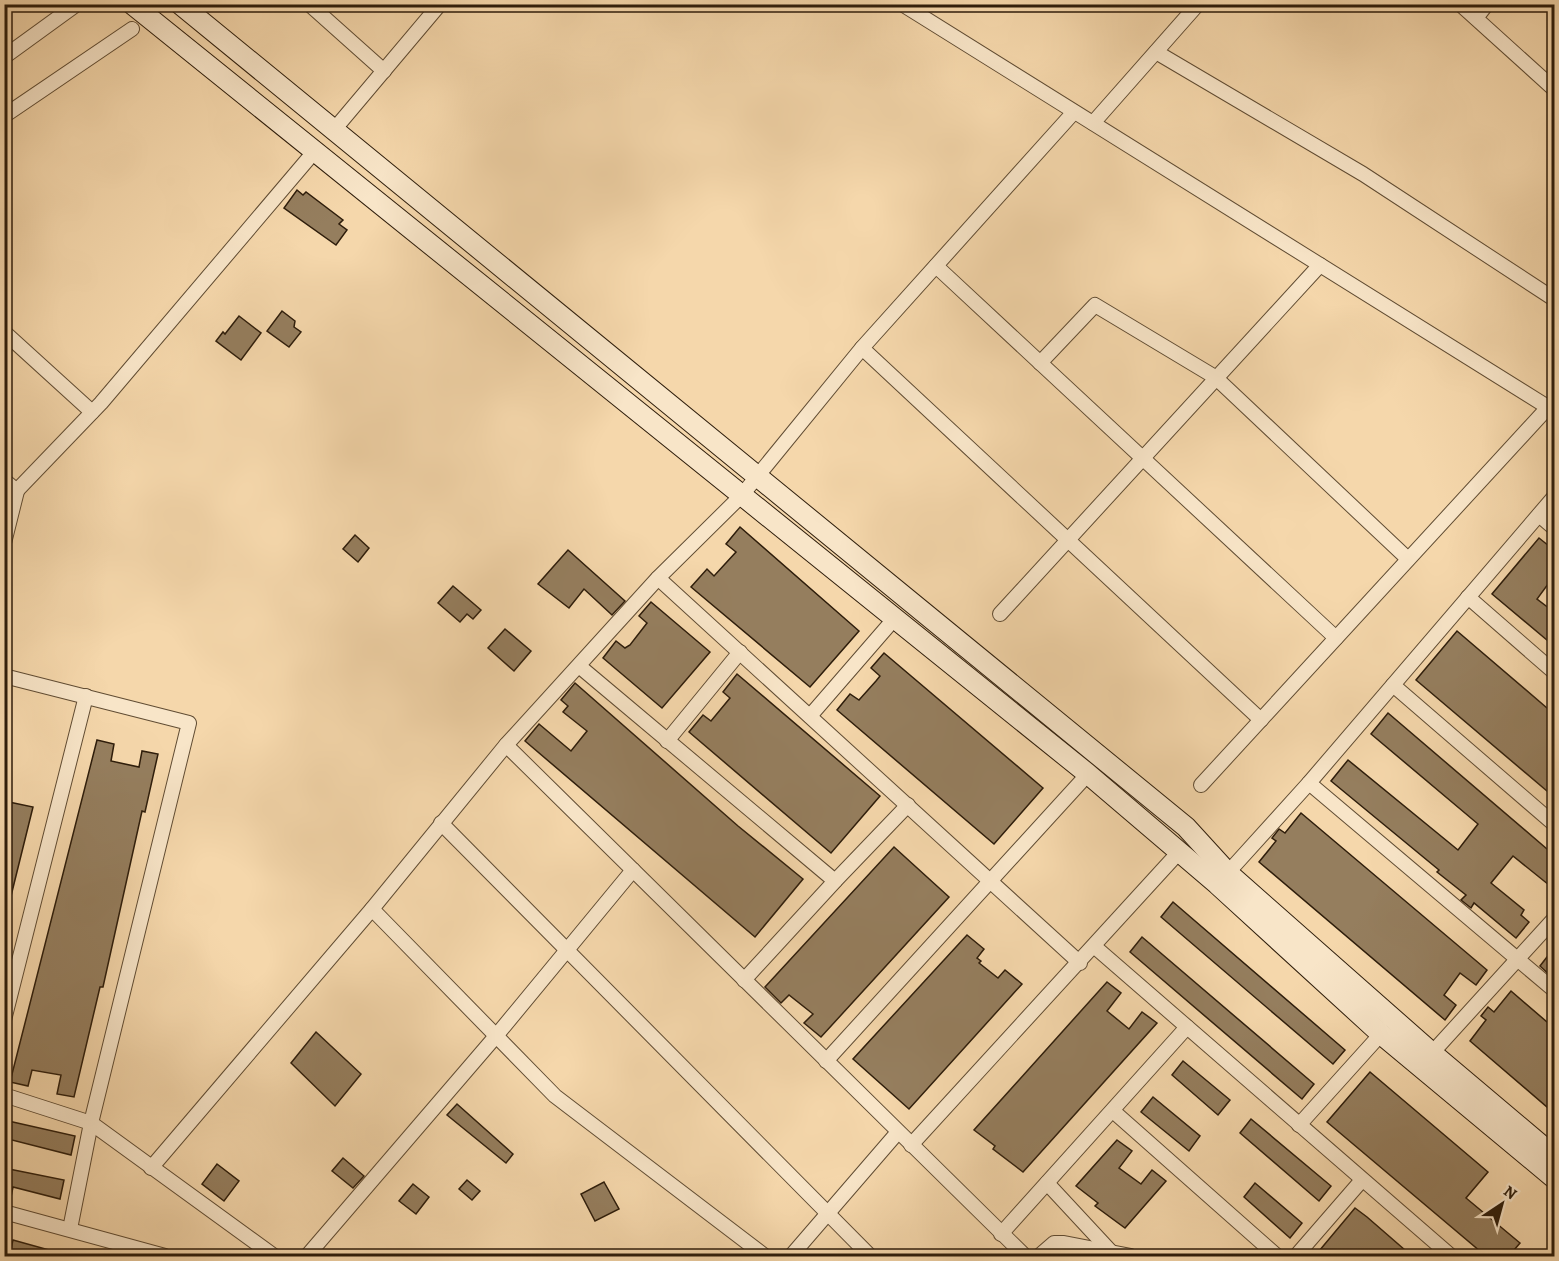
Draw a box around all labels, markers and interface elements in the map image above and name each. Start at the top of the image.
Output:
north arrow [1472,1174,1532,1234]
text: N [1499,1180,1522,1205]

